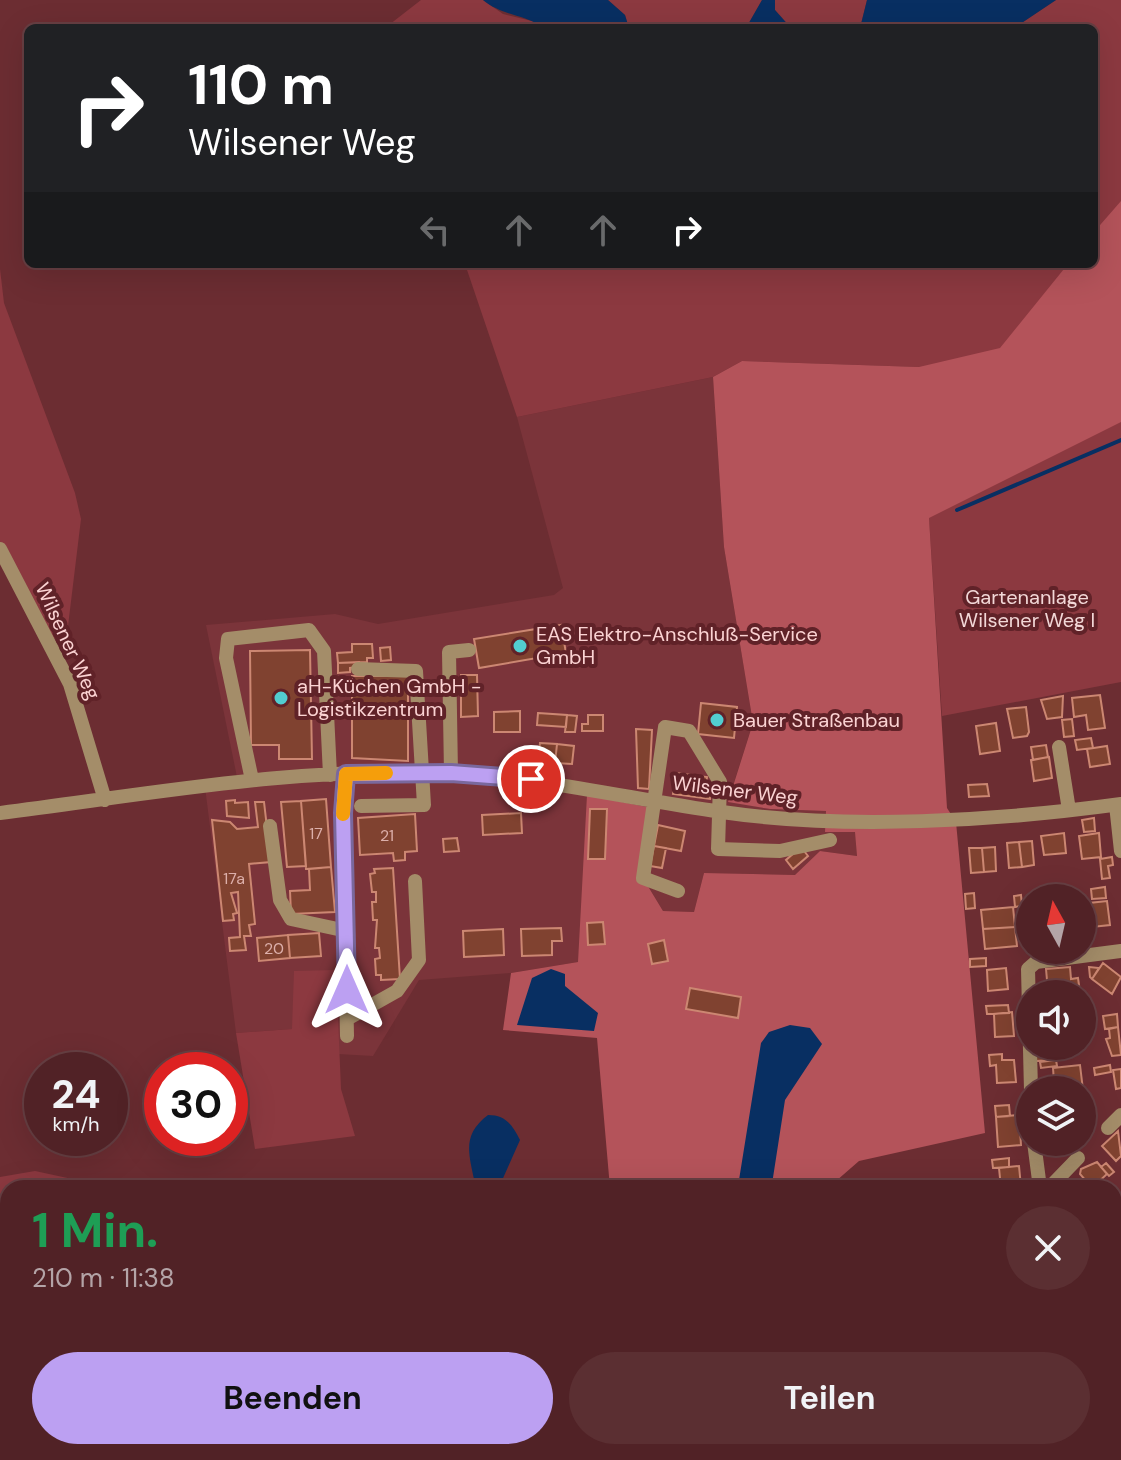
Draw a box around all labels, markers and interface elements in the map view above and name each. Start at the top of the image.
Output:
text: 110 m [188,48,334,121]
icon: right [56,56,160,160]
text: Wilsener Weg [188,119,415,166]
icon: left [413,208,457,252]
icon: ahead [497,208,541,252]
icon: ahead [581,208,625,252]
icon: right [665,208,709,252]
street label: Wilsener Weg [30,578,106,704]
park label: Gartenanlage Wilsener Weg I [959,584,1095,633]
place label: EAS Elektro-Anschluß-Service GmbH [536,621,818,670]
marker: EAS Elektro-Anschluß-Service GmbH [511,637,529,655]
place label: aH-Küchen GmbH - Logistikzentrum [297,673,481,722]
marker: aH-Küchen GmbH - Logistikzentrum [272,689,290,707]
place label: Bauer Straßenbau [733,707,900,733]
marker: Bauer Straßenbau [708,711,726,729]
pin [497,745,565,813]
icon: arrive [509,757,553,801]
street label: Wilsener Weg [671,769,799,811]
house number: 17 [309,823,323,844]
house number: 21 [380,825,394,846]
house number: 17a [223,868,245,889]
north arrow [1016,884,1096,964]
map controls [1016,884,1096,1156]
house number: 20 [264,938,284,959]
position arrow [305,948,389,1032]
button: sound [1016,980,1096,1060]
speed limit sign: 30 [144,1052,248,1156]
text: 24 [52,1068,100,1120]
button: layers [1016,1076,1096,1156]
text: km/h [52,1111,100,1137]
text: 1 Min. [32,1199,158,1262]
button: close [1006,1206,1090,1290]
text: 210 m · 11:38 [32,1261,175,1295]
button: Beenden [32,1352,553,1444]
button: Teilen [569,1352,1090,1444]

